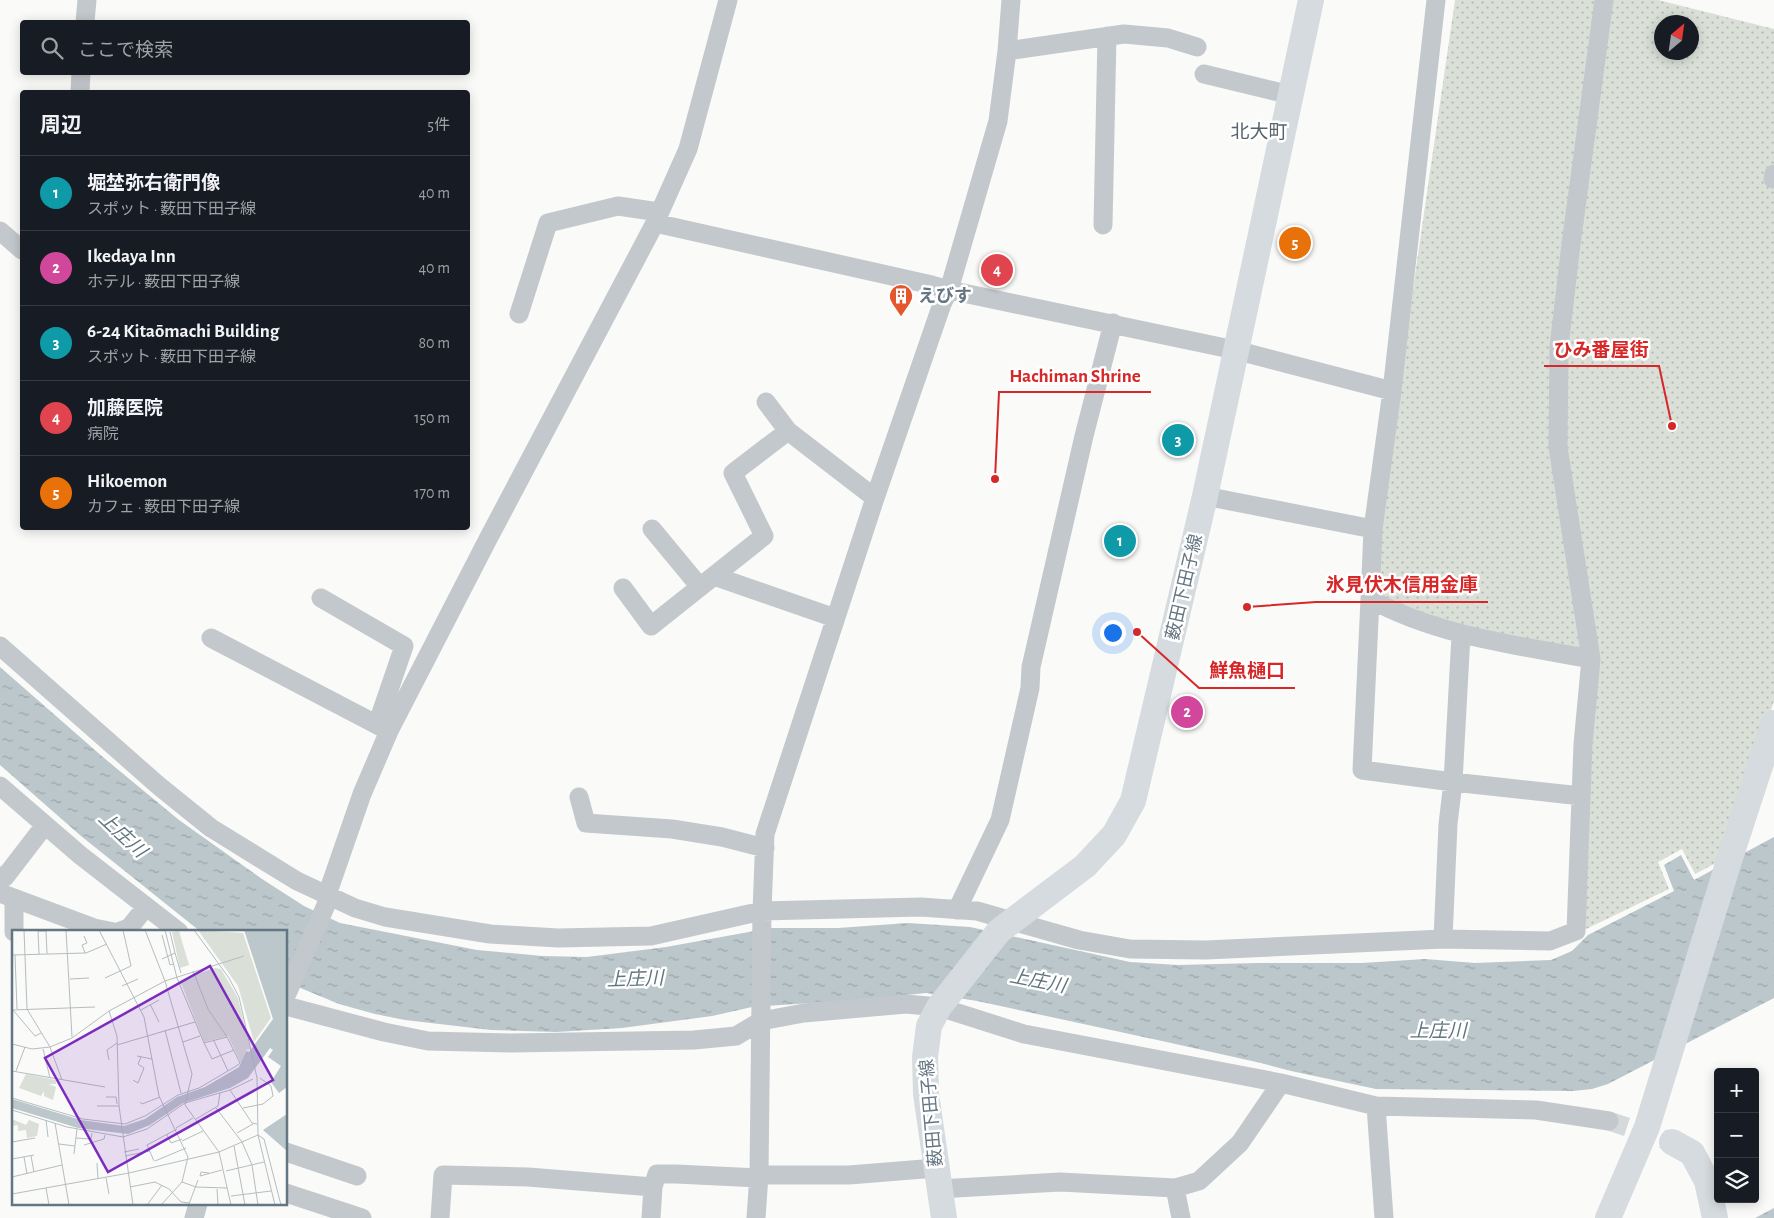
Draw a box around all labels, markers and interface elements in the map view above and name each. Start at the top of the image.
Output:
north arrow [1654,15,1699,60]
search box [20,20,470,75]
icon: search [38,34,66,62]
text: ここで検索 [78,41,173,60]
text: 周辺 [40,115,82,136]
text: 5件 [427,117,450,133]
district label: 北大町 [1230,122,1288,142]
text: 堀埜弥右衛門像 [87,174,220,193]
text: 1 [53,185,59,201]
text: 40 m [418,185,450,201]
text: スポット · 薮田下田子線 [87,201,256,217]
pin: 5 [1279,224,1311,262]
text: Ikedaya Inn [87,247,176,266]
pin: 4 [981,251,1013,289]
text: 2 [52,260,60,276]
text: 40 m [418,260,450,276]
text: ホテル · 薮田下田子線 [87,274,240,290]
building icon: えびす [888,283,914,317]
place label: えびす [918,286,972,306]
text: 6-24 Kitaōmachi Building [87,322,279,341]
callout: ひみ番屋街 [1544,332,1659,366]
text: 3 [53,335,59,351]
text: 80 m [419,335,450,351]
text: ひみ番屋街 [1553,339,1649,360]
text: スポット · 薮田下田子線 [87,349,256,365]
callout: Hachiman Shrine [999,358,1151,392]
text: Hachiman Shrine [1009,367,1141,386]
text: 加藤医院 [87,399,163,418]
text: 4 [52,410,60,426]
text: 150 m [414,410,450,426]
pin: 3 [1162,421,1194,459]
text: 病院 [87,426,119,442]
text: Hikoemon [87,472,167,491]
text: 5 [53,485,59,501]
text: 170 m [414,485,450,501]
text: カフェ · 薮田下田子線 [87,499,240,515]
pin: 1 [1104,522,1136,560]
street label: 薮田下田子線 [1162,532,1206,642]
callout: 氷見伏木信用金庫 [1316,568,1488,602]
text: 氷見伏木信用金庫 [1326,574,1478,595]
your location [1100,620,1126,646]
callout: 鮮魚樋口 [1199,654,1295,688]
text: 鮮魚樋口 [1209,660,1285,681]
pin: 2 [1171,693,1203,731]
water label: 上庄川 [95,808,151,863]
inset map [12,930,288,1206]
water label: 上庄川 [1008,966,1070,997]
water label: 上庄川 [606,968,666,990]
water label: 上庄川 [1409,1021,1468,1041]
street label: 薮田下田子線 [916,1058,946,1168]
map controls [1714,1068,1759,1203]
button: + [1714,1068,1759,1113]
button: − [1714,1113,1759,1158]
button: layers [1714,1158,1759,1203]

